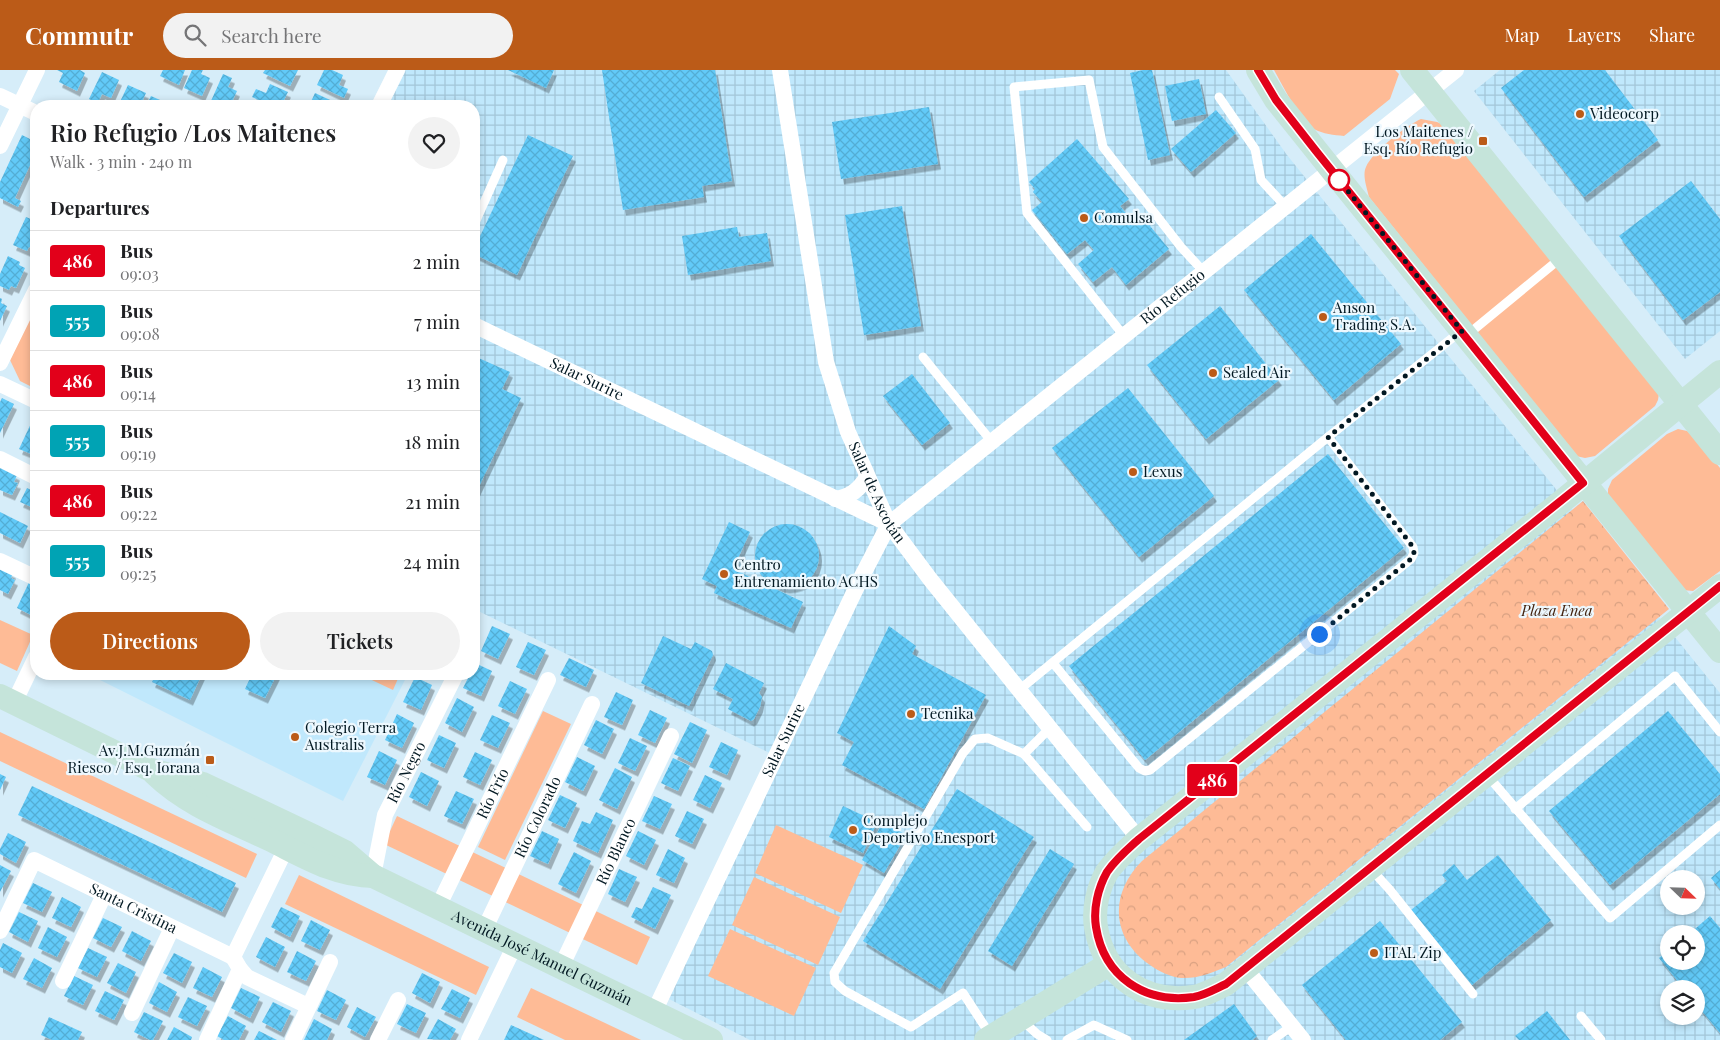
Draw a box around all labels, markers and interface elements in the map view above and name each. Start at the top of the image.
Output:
search box [163,13,513,58]
text: Commutr [25,19,133,51]
icon: search [181,21,209,49]
text: Search here [221,22,322,48]
text: Map [1504,23,1539,47]
text: Layers [1567,23,1621,47]
text: Share [1649,23,1695,47]
place label: Videocorp [1589,103,1659,123]
marker: Videocorp [1574,108,1586,120]
text: Rio Refugio /Los Maitenes [50,116,336,148]
button: heart [408,117,460,169]
place label: Los Maitenes / Esq. Río Refugio [1364,121,1473,158]
marker: Los Maitenes / Esq. Río Refugio [1477,135,1489,147]
text: Walk · 3 min · 240 m [50,151,192,172]
unlabelled marker [1328,169,1350,191]
text: Departures [50,194,150,220]
place label: Comulsa [1094,207,1154,227]
marker: Comulsa [1078,212,1090,224]
text: Bus [120,237,153,263]
text: 2 min [412,248,460,274]
text: 486 [63,249,92,273]
text: 09:03 [120,263,159,284]
street label: Río Refugio [1135,264,1209,328]
text: Bus [120,297,153,323]
place label: Anson Trading S.A. [1332,297,1415,334]
text: 7 min [414,308,460,334]
text: 555 [65,309,90,333]
marker: Anson Trading S.A. [1317,311,1329,323]
text: 09:08 [120,323,160,344]
street label: Salar Surire [547,352,627,404]
text: Bus [120,357,153,383]
place label: Sealed Air [1223,362,1291,382]
marker: Sealed Air [1207,367,1219,379]
text: 13 min [406,368,460,394]
text: 486 [63,369,92,393]
text: 09:14 [120,383,156,404]
text: Bus [120,417,153,443]
text: 18 min [405,428,460,454]
text: 555 [65,429,90,453]
street label: Salar de Ascotán [845,438,911,547]
text: 09:19 [120,443,156,464]
place label: Lexus [1143,461,1182,481]
marker: Lexus [1127,466,1139,478]
text: Bus [120,477,153,503]
text: 21 min [405,488,460,514]
text: 486 [63,489,92,513]
text: 09:22 [120,503,157,524]
text: Bus [120,537,153,563]
text: 24 min [403,548,460,574]
text: 555 [65,549,90,573]
place label: Centro Entrenamiento ACHS [734,554,878,591]
text: 09:25 [120,563,156,584]
marker: Centro Entrenamiento ACHS [718,568,730,580]
park label: Plaza Enea [1520,600,1593,620]
button: Directions [50,612,250,670]
button: Tickets [260,612,460,670]
your location [1307,622,1332,647]
street label: Salar Surire [757,700,809,780]
place label: Tecnika [921,703,974,723]
marker: Tecnika [905,708,917,720]
place label: Colegio Terra Australis [304,717,397,754]
marker: Colegio Terra Australis [289,731,301,743]
street label: Río Negro [382,738,430,806]
place label: Av.J.M.Guzmán Riesco / Esq. Iorana [68,740,201,777]
marker: Av.J.M.Guzmán Riesco / Esq. Iorana [204,754,216,766]
line badge: 486 [1183,764,1241,796]
street label: Río Frío [471,765,513,822]
text: 486 [1197,768,1227,792]
street label: Río Colorado [509,773,565,861]
place label: Complejo Deportivo Enesport [863,810,996,847]
street label: Río Blanco [591,814,640,888]
marker: Complejo Deportivo Enesport [847,824,859,836]
north arrow [1660,870,1705,915]
map controls [1660,870,1705,1025]
street label: Santa Cristina [86,878,181,937]
street label: Avenida José Manuel Guzmán [448,904,636,1009]
button: locate [1660,925,1705,970]
place label: ITAL Zip [1384,942,1442,962]
marker: ITAL Zip [1368,947,1380,959]
button: layers [1660,980,1705,1025]

